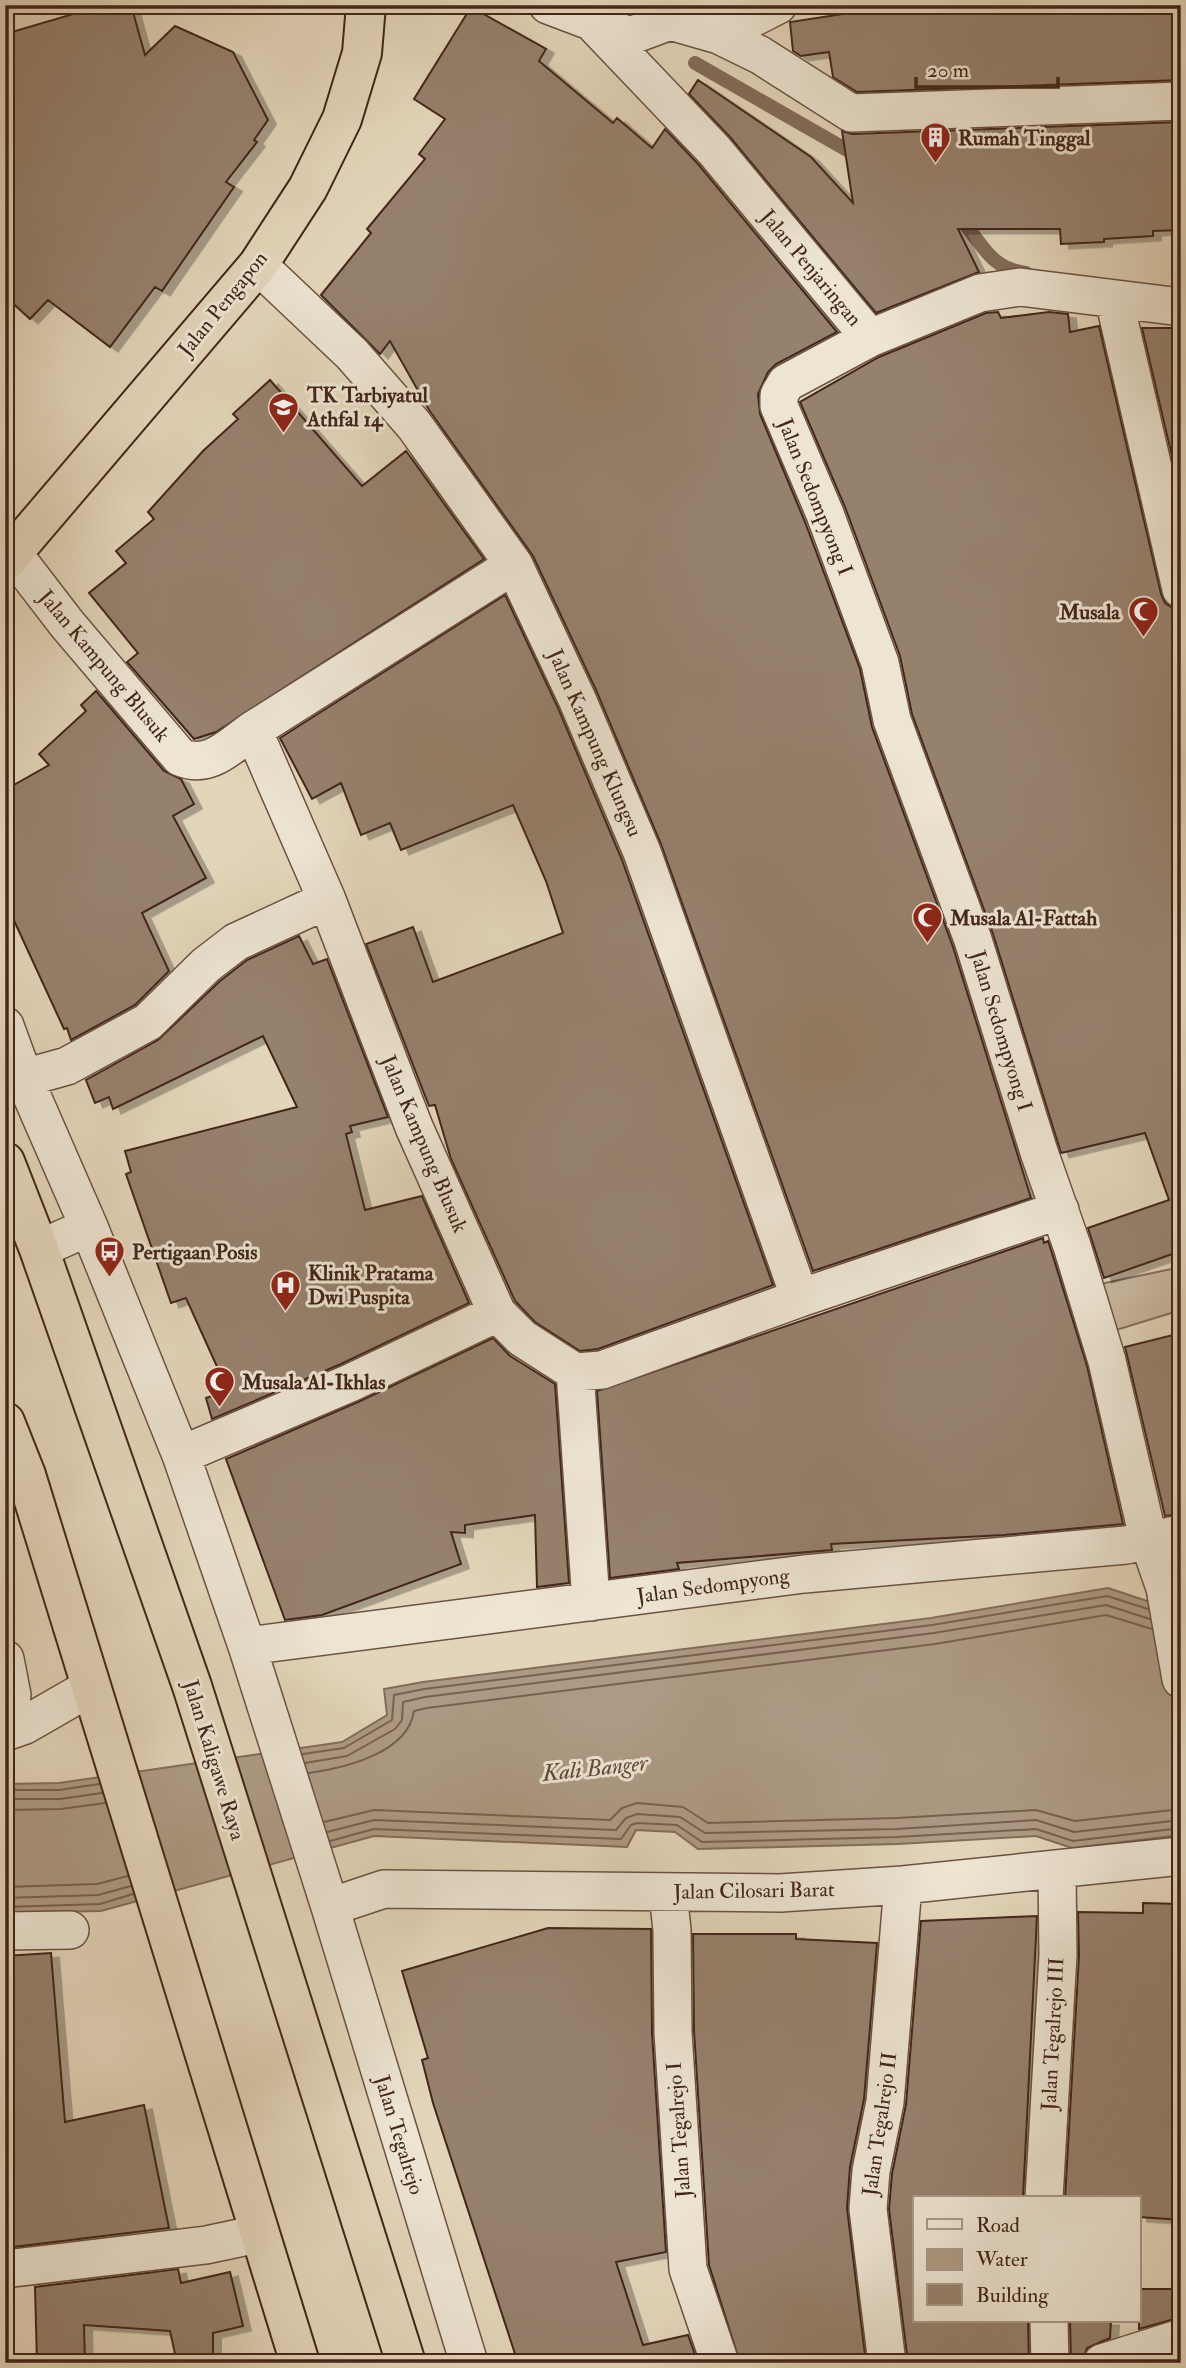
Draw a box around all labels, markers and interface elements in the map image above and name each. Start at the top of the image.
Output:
scale bar [916,46,1058,90]
text: 20 m [927,57,969,84]
building icon: Rumah Tinggal [918,121,952,165]
place label: Rumah Tinggal [958,125,1091,152]
street label: Jalan Penjaringan [753,203,868,332]
street label: Jalan Pengapon [172,246,274,363]
place label: TK Tarbiyatul Athfal 14 [306,382,429,433]
school or university icon: TK Tarbiyatul Athfal 14 [267,390,301,434]
street label: Jalan Sedompyong I [771,414,859,579]
street label: Jalan Kampung Blusuk [32,584,176,748]
mosque icon: Musala [1126,595,1160,639]
place label: Musala [1058,599,1121,626]
street label: Jalan Kampung Klungsu [541,644,649,841]
mosque icon: Musala Al-Fattah [910,901,944,945]
place label: Musala Al-Fattah [949,905,1097,932]
street label: Jalan Sedompyong I [963,946,1038,1115]
street label: Jalan Kampung Blusuk [374,1050,474,1237]
bus stop icon: Pertigaan Posis [92,1235,126,1279]
place label: Pertigaan Posis [132,1239,257,1266]
place label: Klinik Pratama Dwi Puspita [308,1260,435,1311]
hospital icon: Klinik Pratama Dwi Puspita [268,1268,302,1312]
mosque icon: Musala Al-Ikhlas [202,1365,236,1409]
place label: Musala Al-Ikhlas [241,1369,385,1396]
street label: Jalan Sedompyong [634,1562,792,1610]
street label: Jalan Kaligawe Raya [176,1676,251,1844]
water label: Kali Banger [540,1748,650,1788]
street label: Jalan Cilosari Barat [672,1876,835,1906]
street label: Jalan Tegalrejo III [1035,1957,1070,2112]
street label: Jalan Tegalrejo II [856,2050,903,2199]
street label: Jalan Tegalrejo I [661,2061,697,2200]
street label: Jalan Tegalrejo [368,2071,430,2198]
legend [913,2196,1140,2322]
text: Road [976,2212,1021,2239]
text: Water [975,2246,1028,2273]
text: Building [976,2282,1049,2309]

